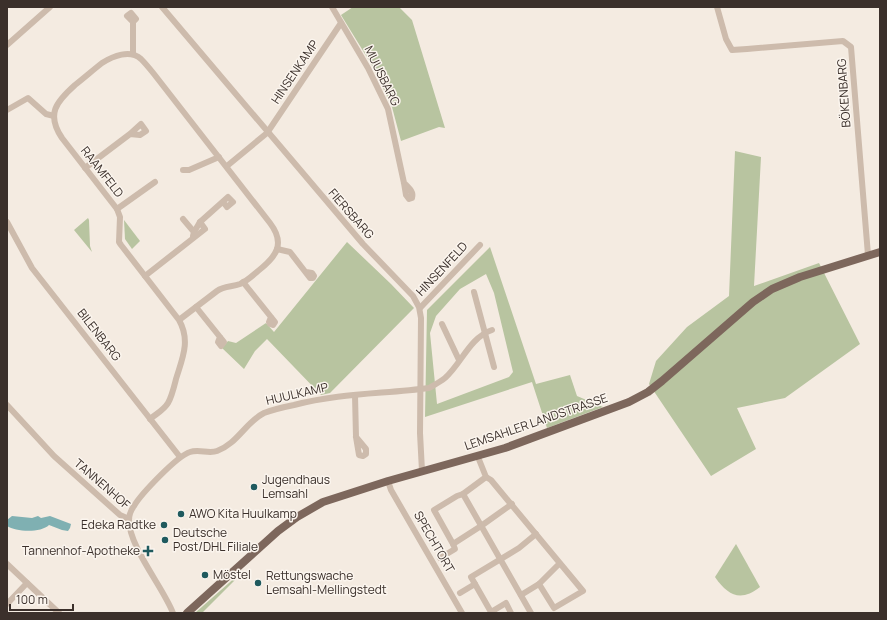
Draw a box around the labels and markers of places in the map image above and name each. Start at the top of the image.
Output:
place label: Jugendhaus Lemsahl [262,471,330,502]
marker: Jugendhaus Lemsahl [249,482,259,492]
place label: AWO Kita Huulkamp [189,505,297,522]
marker: AWO Kita Huulkamp [176,509,186,519]
place label: Edeka Radtke [81,516,156,533]
marker: Edeka Radtke [159,520,169,530]
place label: Deutsche Post/DHL Filiale [173,524,258,555]
marker: Deutsche Post/DHL Filiale [160,535,170,545]
place label: Tannenhof-Apotheke [22,542,140,559]
marker: Tannenhof-Apotheke [143,546,153,556]
place label: Möstel [213,566,251,583]
place label: Rettungswache Lemsahl-Mellingstedt [266,567,387,598]
marker: Möstel [200,570,210,580]
marker: Rettungswache Lemsahl-Mellingstedt [253,578,263,588]

